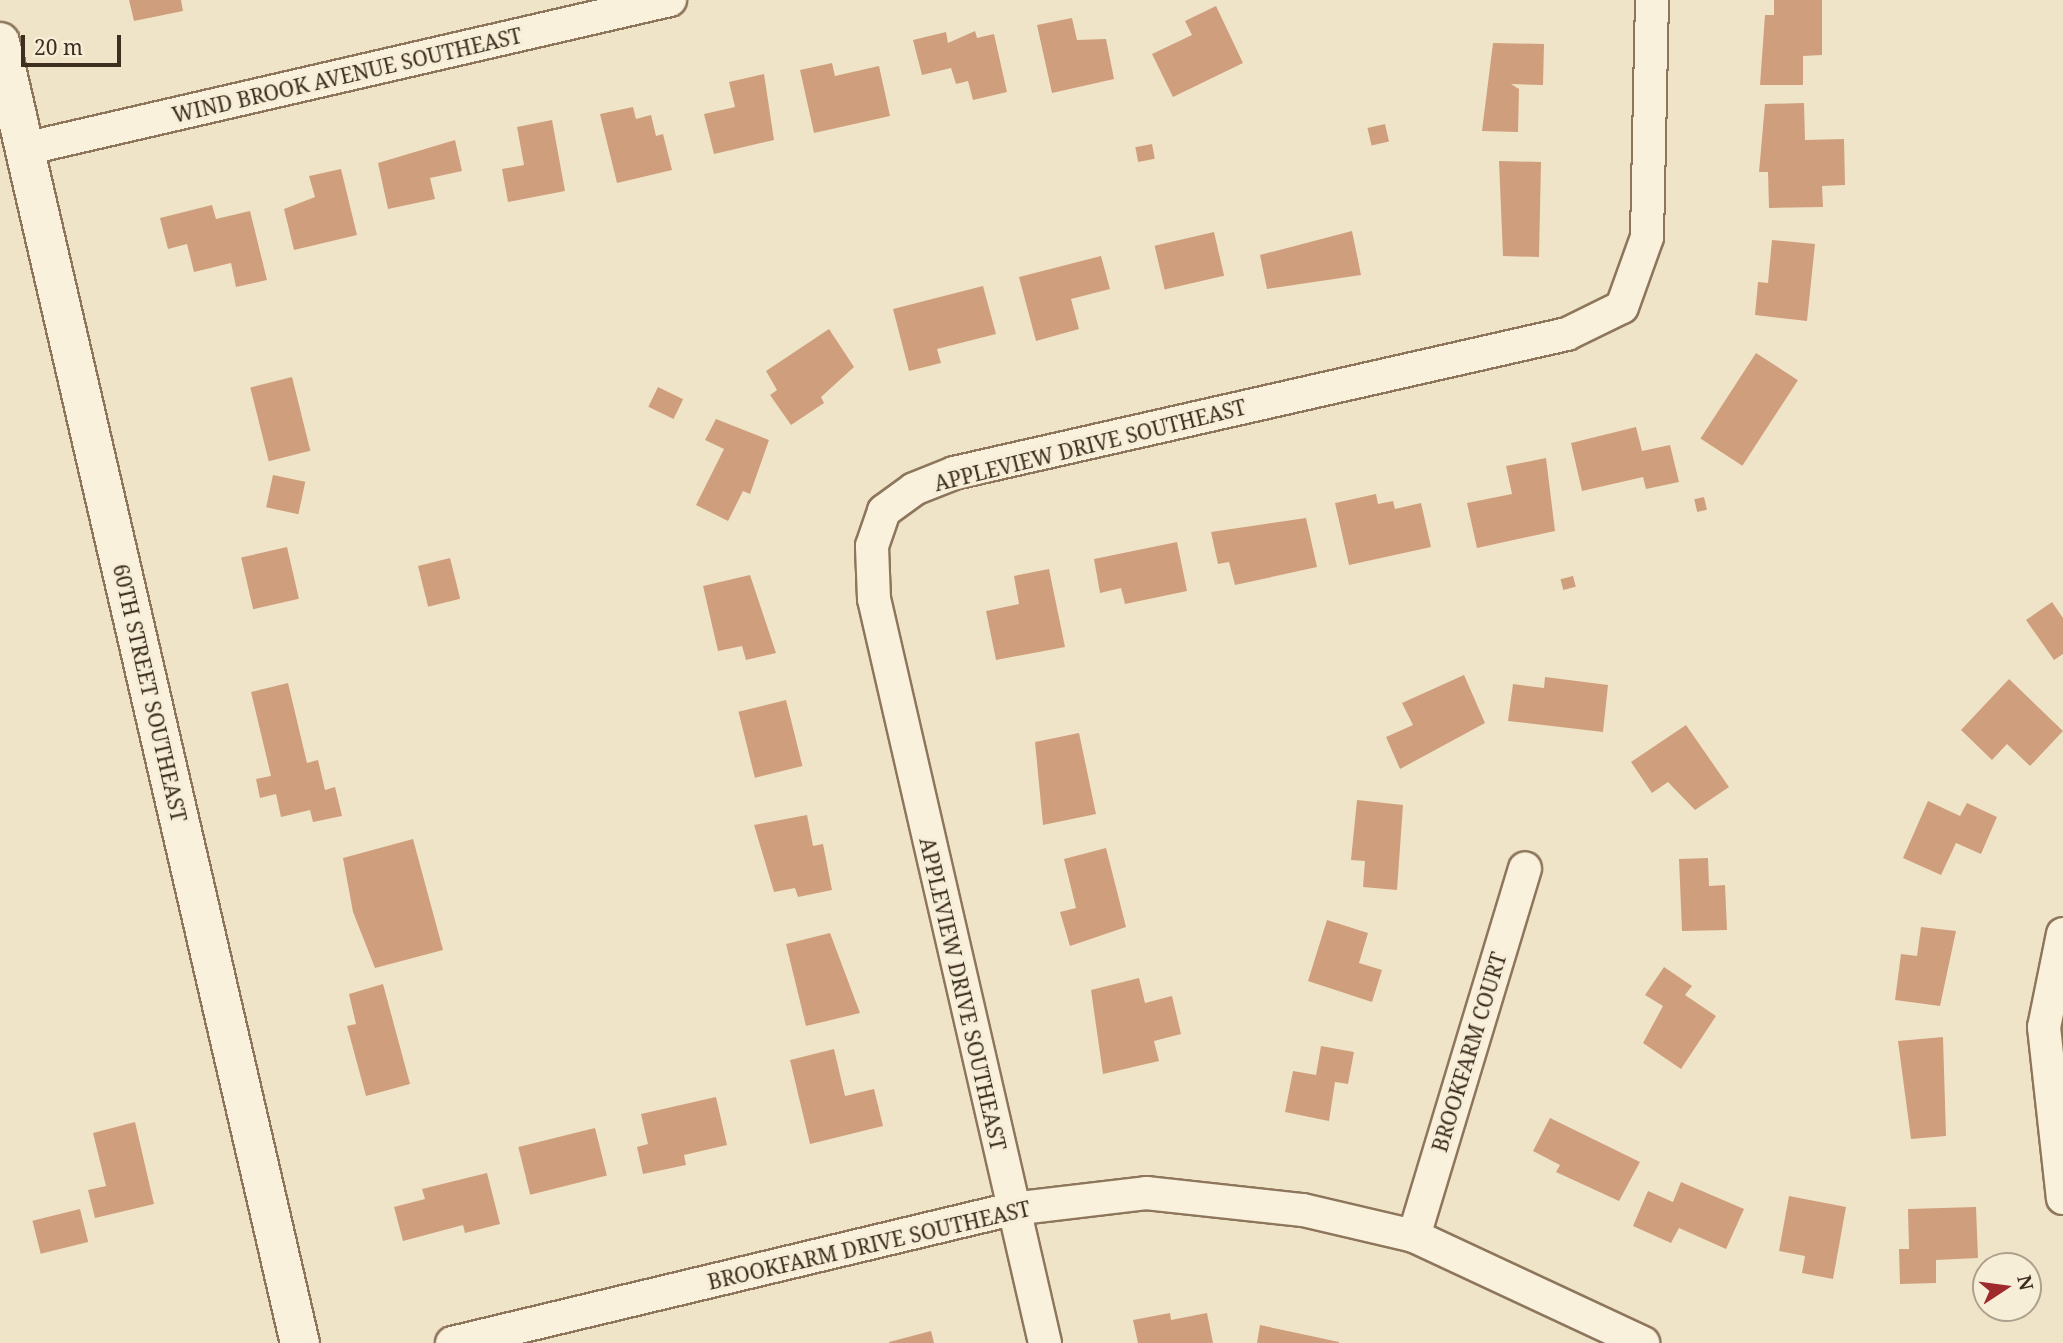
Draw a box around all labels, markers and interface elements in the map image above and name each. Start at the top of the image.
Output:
scale bar [24,21,124,65]
street label: WIND BROOK AVENUE SOUTHEAST [170,22,524,128]
text: 20 m [34,33,83,61]
street label: APPLEVIEW DRIVE SOUTHEAST [931,394,1249,496]
street label: 60TH STREET SOUTHEAST [108,562,192,824]
street label: APPLEVIEW DRIVE SOUTHEAST [915,835,1011,1153]
street label: BROOKFARM COURT [1427,949,1511,1155]
street label: BROOKFARM DRIVE SOUTHEAST [705,1196,1033,1294]
north arrow [1972,1252,2042,1322]
text: N [2011,1272,2040,1293]

